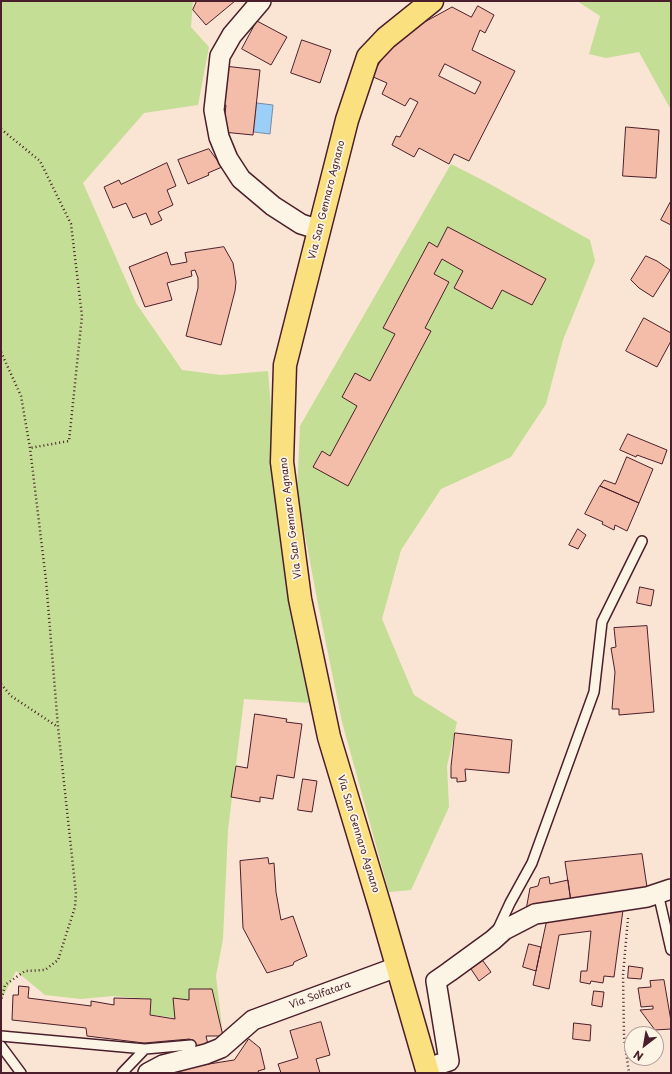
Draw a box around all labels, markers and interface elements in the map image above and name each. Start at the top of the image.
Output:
street label: Via San Gennaro Agnano [306,139,348,261]
street label: Via San Gennaro Agnano [278,457,304,579]
street label: Via San Gennaro Agnano [334,774,382,894]
street label: Via Solfatara [288,978,352,1012]
north arrow [624,1026,664,1066]
text: N [630,1046,646,1065]

